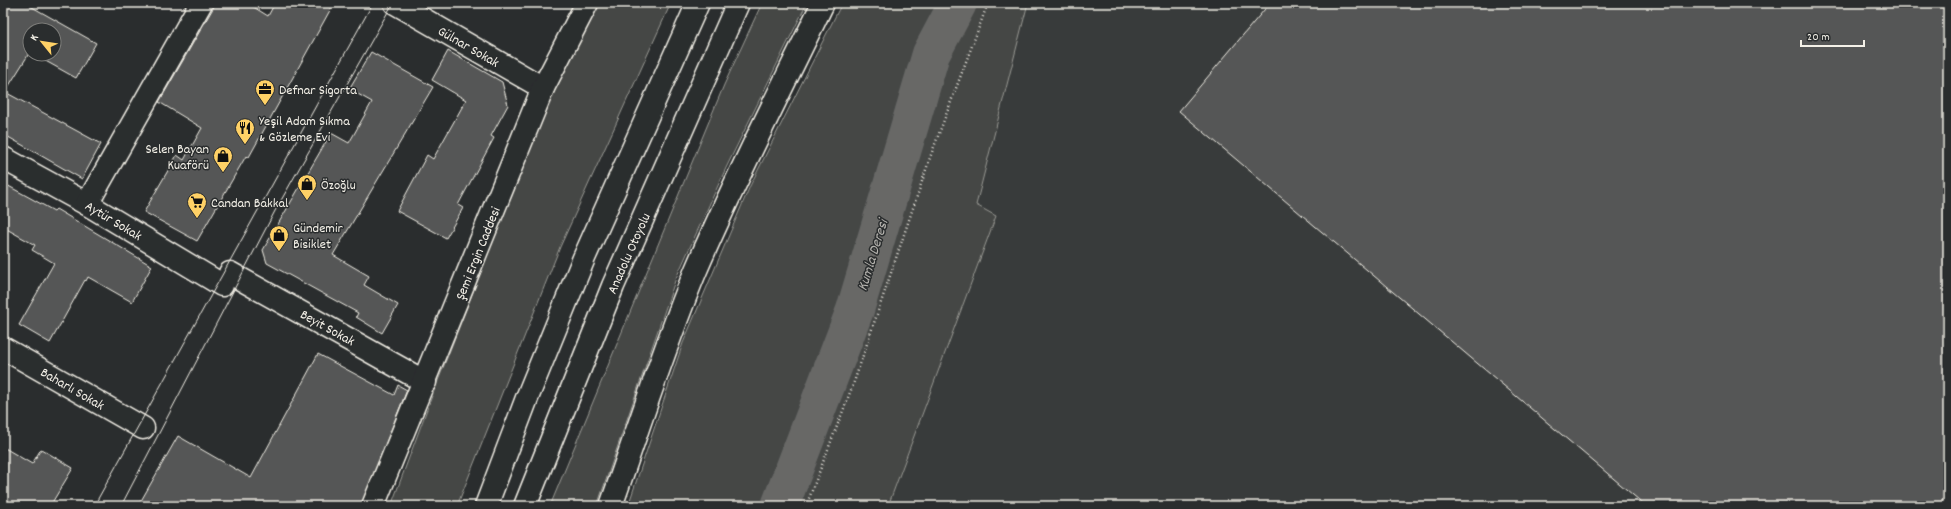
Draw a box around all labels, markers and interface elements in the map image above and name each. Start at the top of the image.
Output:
north arrow [22,22,62,62]
street label: Gülnar Sokak [433,22,503,74]
scale bar [1801,22,1864,48]
text: 20 m [1807,29,1830,46]
text: K [27,32,43,44]
office icon: Defnar Sigorta [254,78,276,106]
place label: Defnar Sigorta [279,81,357,101]
place label: Yeşil Adam Sıkma & Gözleme Evi [259,112,350,148]
restaurant icon: Yeşil Adam Sıkma & Gözleme Evi [234,117,256,145]
place label: Selen Bayan Kuaförü [146,140,209,176]
shop icon: Selen Bayan Kuaförü [212,145,234,173]
shop icon: Özoğlu [296,173,318,201]
place label: Özoğlu [321,176,356,196]
supermarket icon: Candan Bakkal [186,191,208,219]
place label: Candan Bakkal [211,194,289,214]
street label: Aytür Sokak [81,197,145,247]
street label: Şemi Ergin Caddesi [451,204,507,303]
street label: Anadolu Otoyolu [603,210,657,298]
water label: Kumla Deresi [853,215,896,294]
place label: Gündemir Bisiklet [293,219,343,255]
shop icon: Gündemir Bisiklet [268,224,290,252]
street label: Beyit Sokak [296,305,358,352]
street label: Baharlı Sokak [36,363,108,416]

